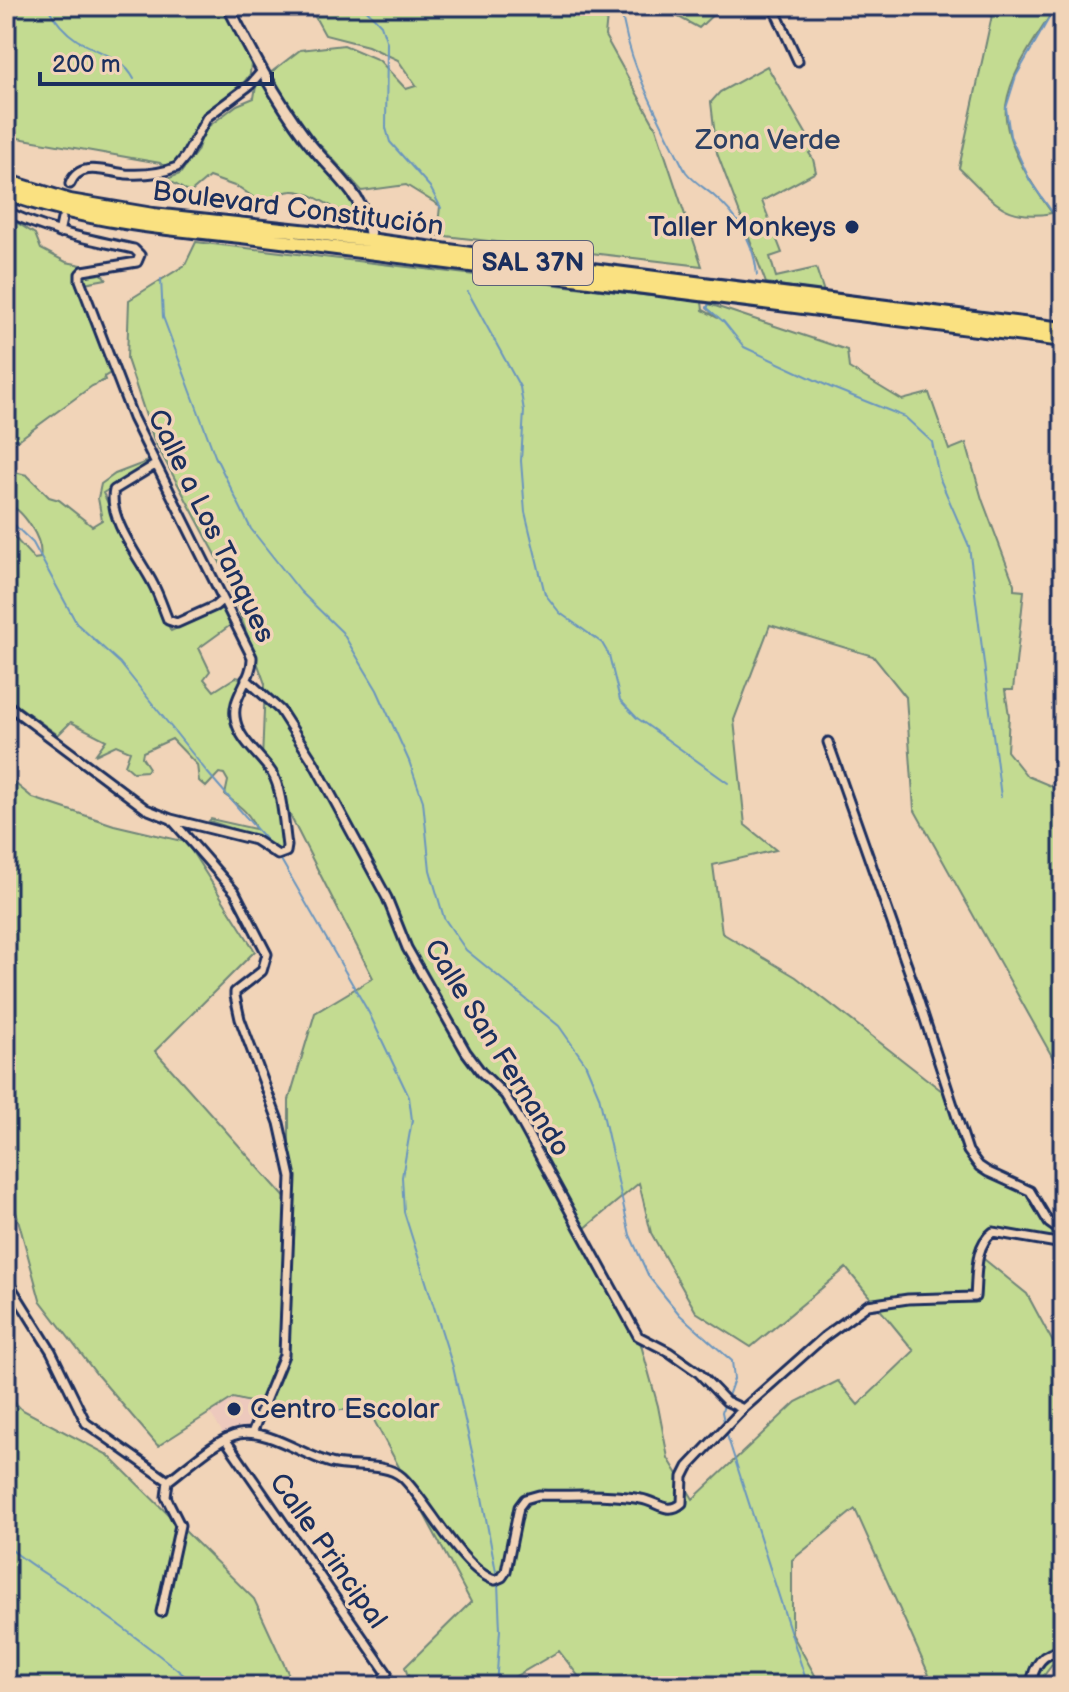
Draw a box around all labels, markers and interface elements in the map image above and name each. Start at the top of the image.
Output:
scale bar [40,36,272,86]
text: 200 m [52,50,121,79]
park label: Zona Verde [694,124,841,157]
street label: Boulevard Constitución [151,175,445,243]
place label: Taller Monkeys [648,211,836,244]
marker: Taller Monkeys [843,218,861,236]
road number: SAL 37N [473,241,593,285]
street label: Calle a Los Tanques [140,404,282,648]
street label: Calle San Fernando [417,933,577,1163]
place label: Centro Escolar [250,1393,440,1426]
marker: Centro Escolar [225,1400,243,1418]
street label: Calle Principal [262,1467,394,1635]

